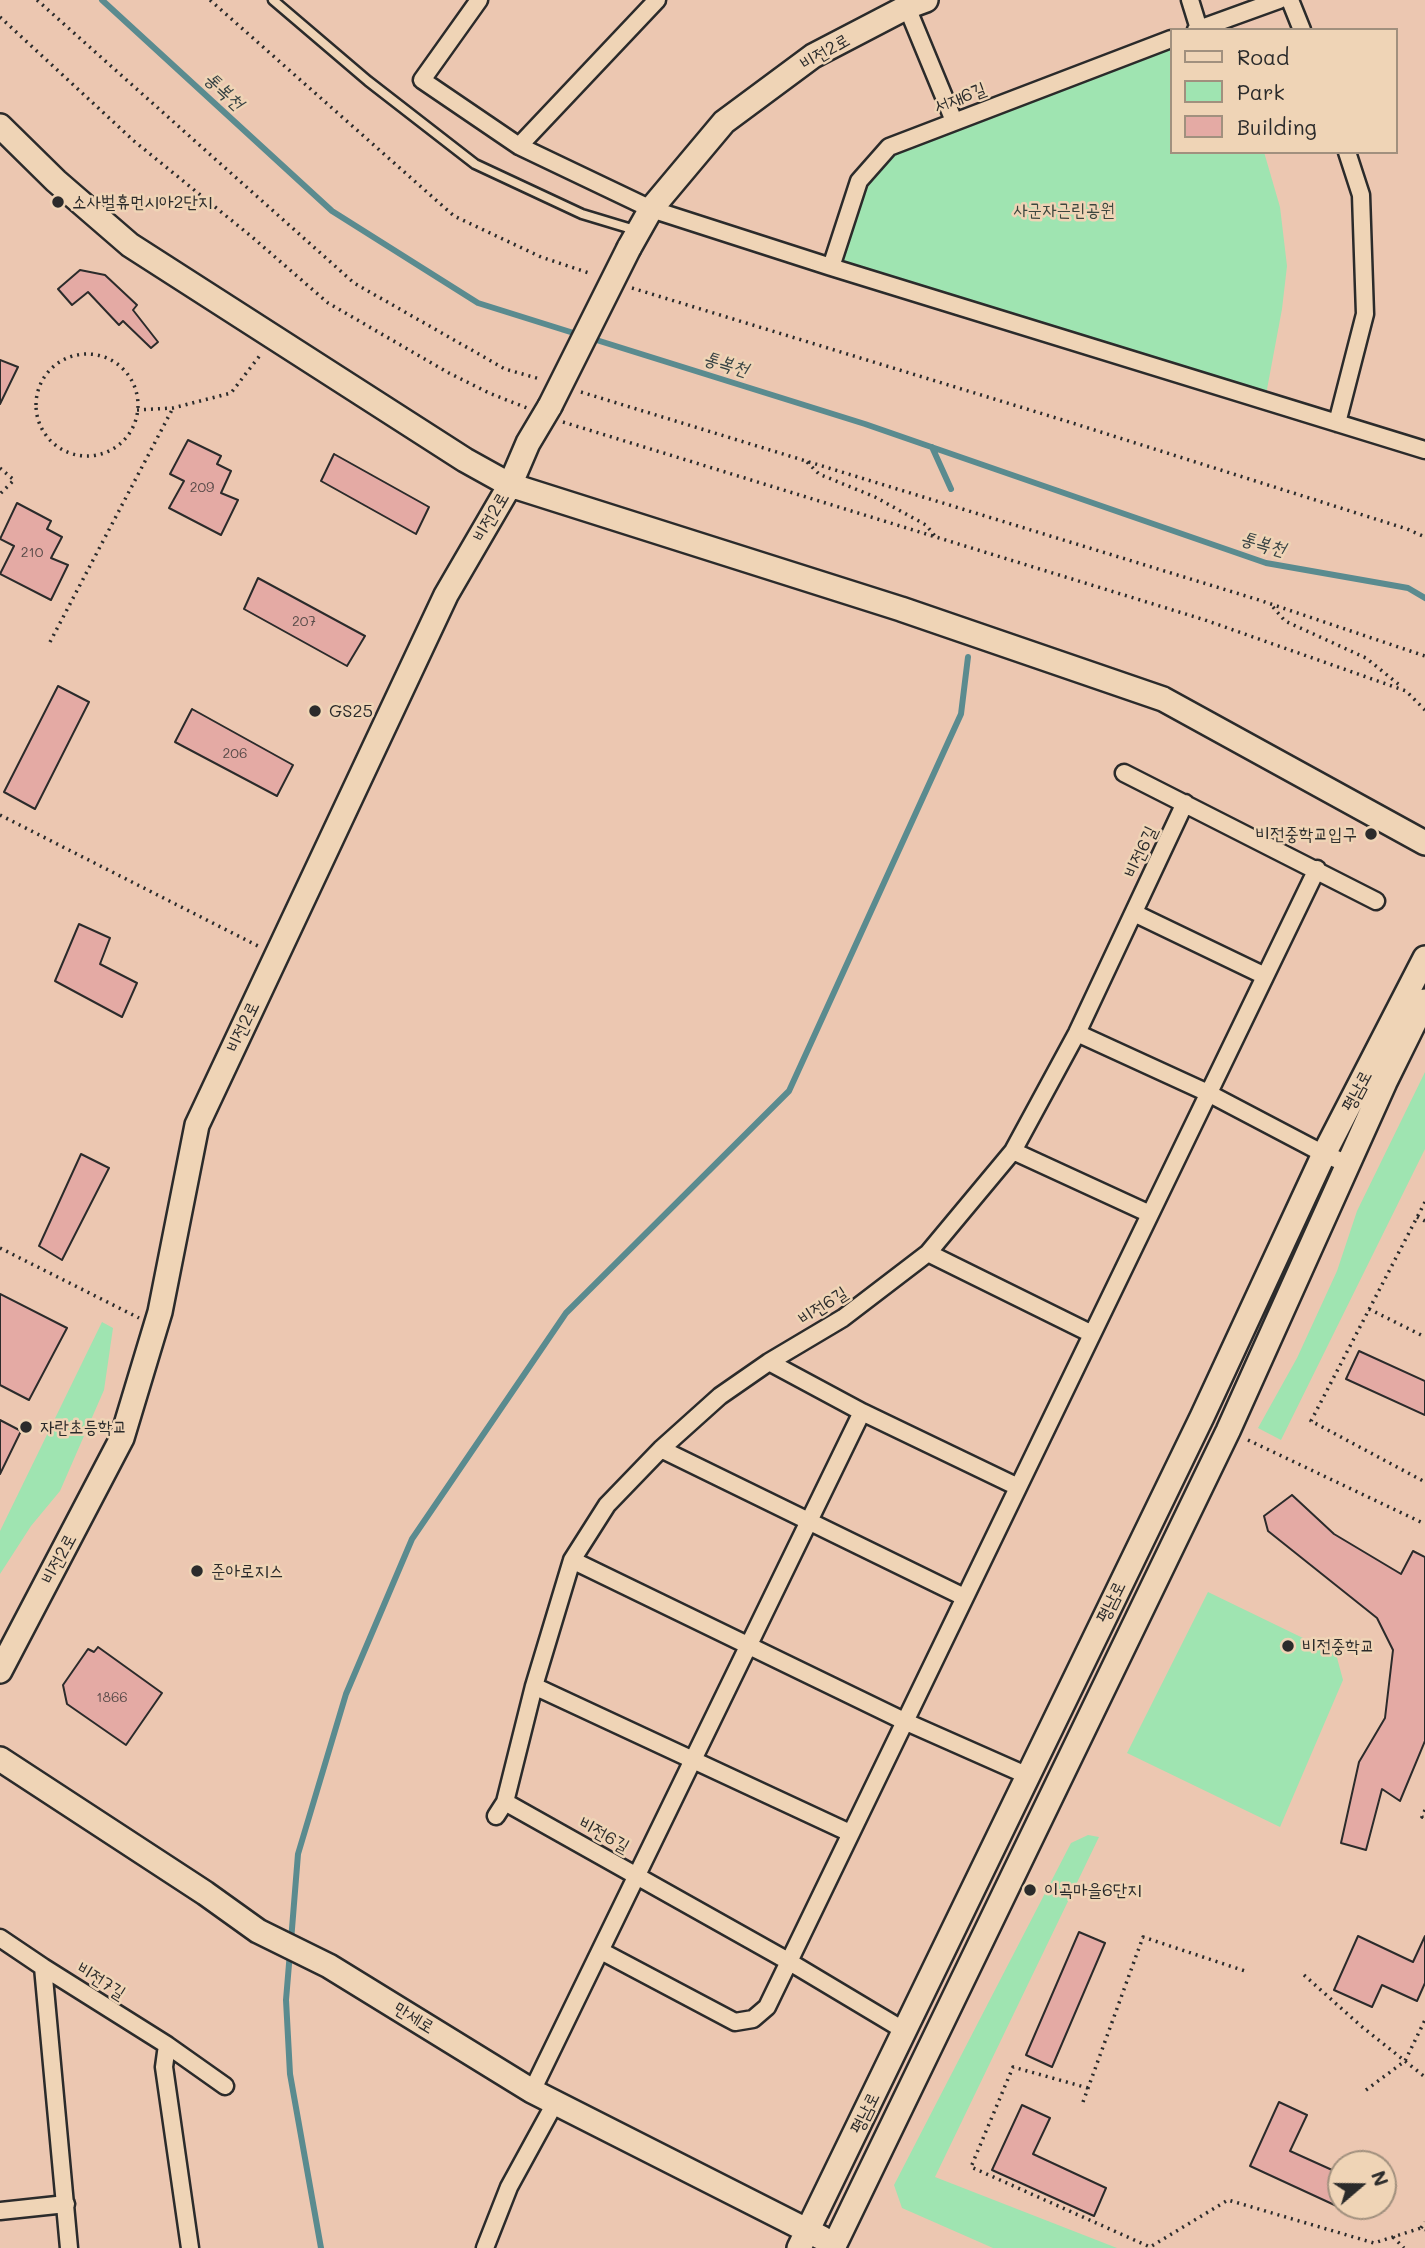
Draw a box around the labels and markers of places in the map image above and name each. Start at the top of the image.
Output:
place label: 소사벌휴먼시아2단지 [72,191,212,213]
marker: 소사벌휴먼시아2단지 [50,194,66,210]
place label: GS25 [329,700,373,722]
marker: GS25 [307,703,323,719]
place label: 비전중학교입구 [1256,823,1357,845]
marker: 비전중학교입구 [1363,826,1379,842]
place label: 자란초등학교 [40,1416,127,1438]
marker: 자란초등학교 [18,1419,34,1435]
place label: 준아로지스 [211,1560,283,1582]
marker: 준아로지스 [189,1563,205,1579]
place label: 비전중학교 [1302,1635,1374,1657]
marker: 비전중학교 [1280,1638,1296,1654]
place label: 이곡마을6단지 [1044,1879,1142,1901]
marker: 이곡마을6단지 [1022,1882,1038,1898]

